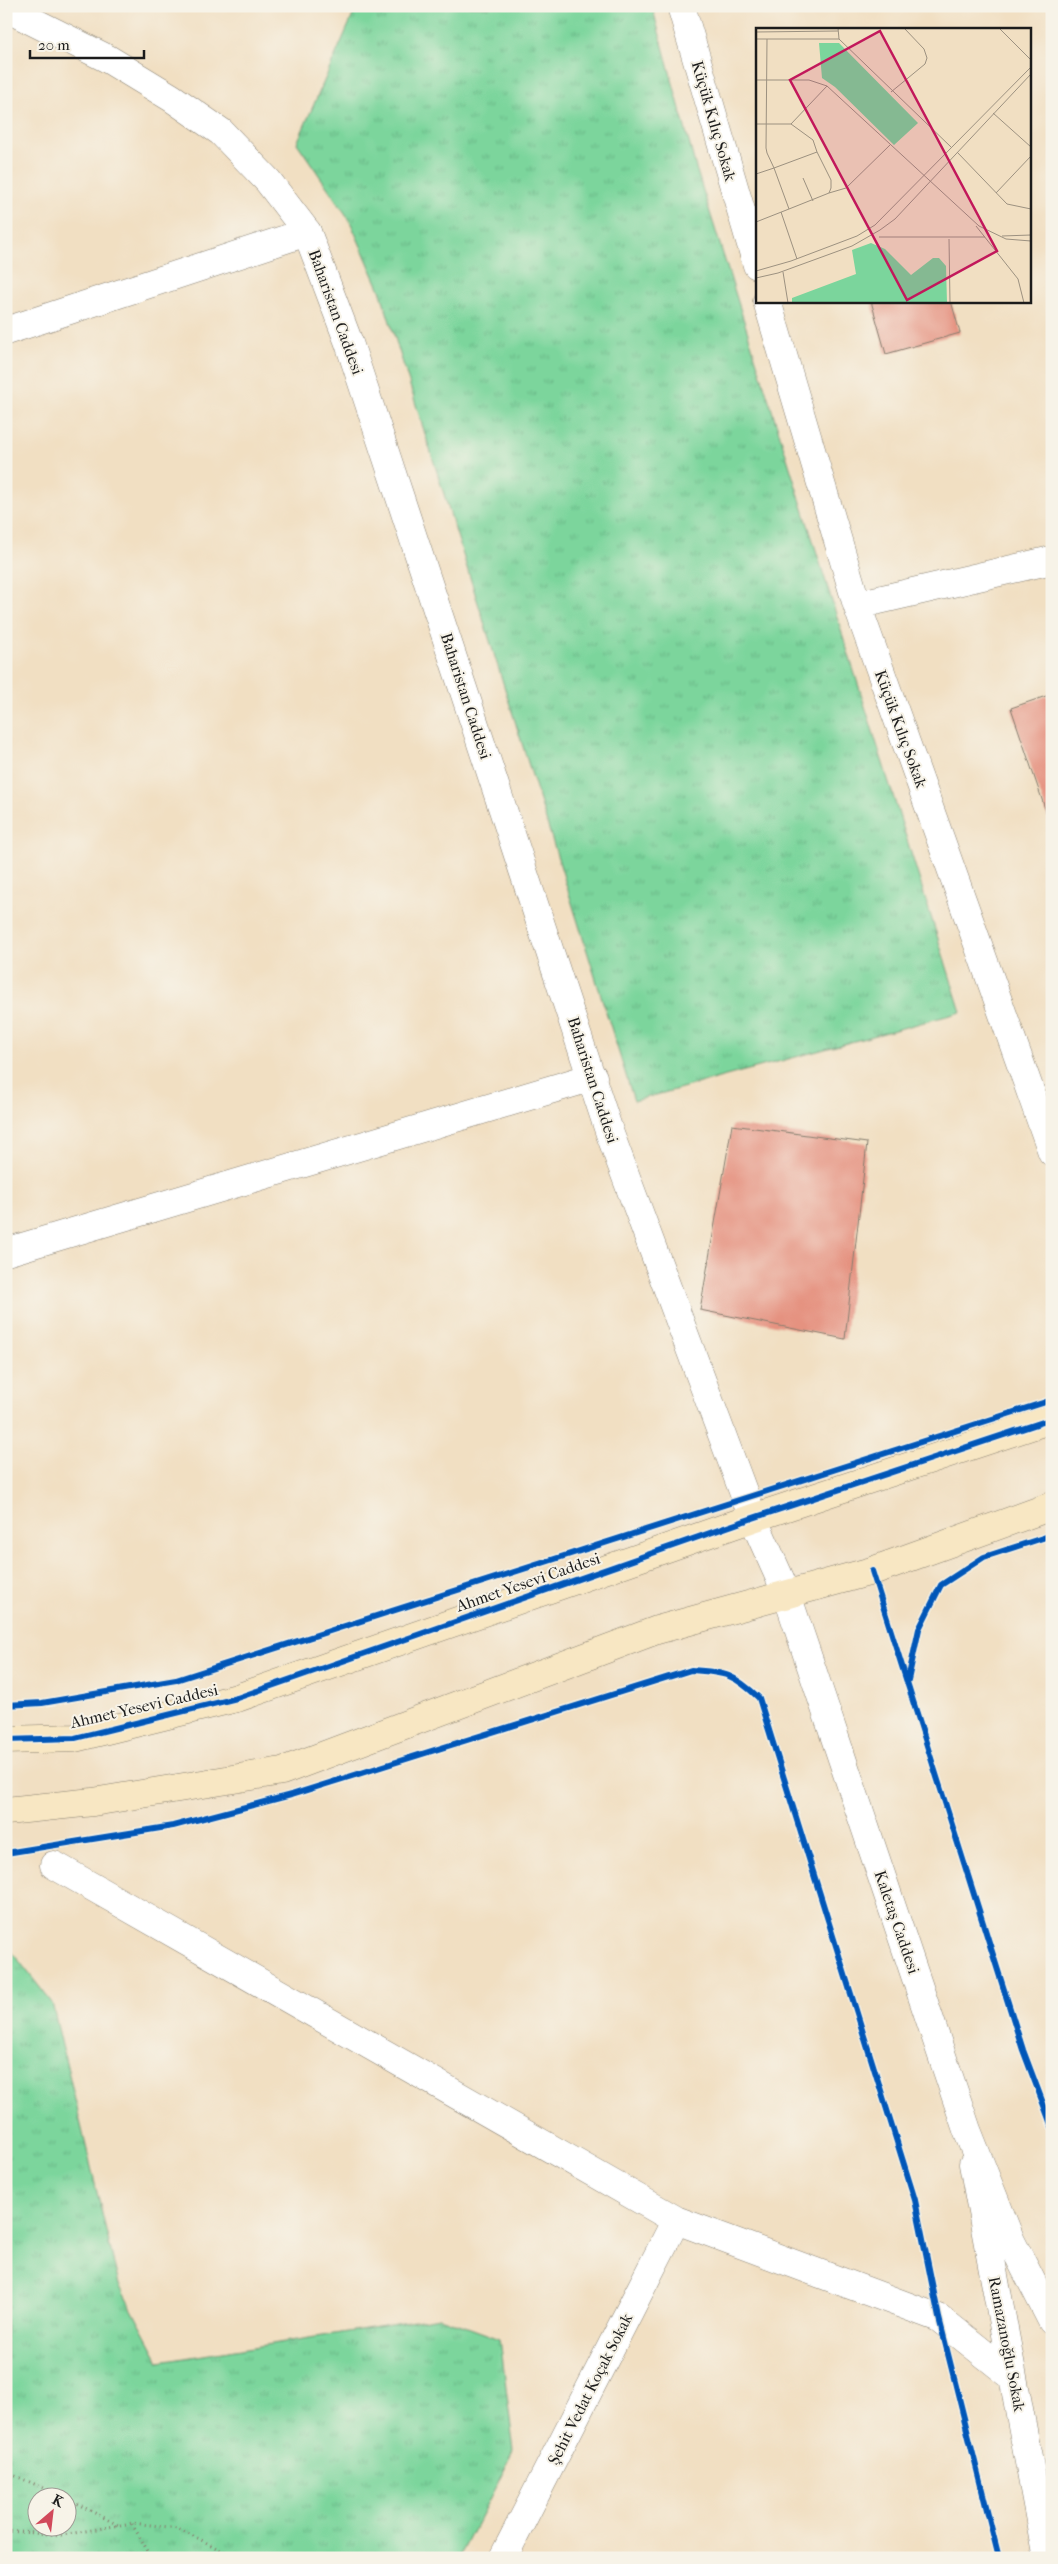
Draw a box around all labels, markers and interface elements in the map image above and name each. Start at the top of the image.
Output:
scale bar [30,28,144,60]
inset map [756,28,1030,302]
text: 20 m [38,36,70,54]
street label: Küçük Kılıç Sokak [688,59,740,184]
street label: Baharistan Caddesi [305,247,368,377]
street label: Baharistan Caddesi [437,630,495,762]
street label: Küçük Kılıç Sokak [871,667,931,791]
street label: Baharistan Caddesi [564,1014,622,1146]
street label: Ahmet Yesevi Caddesi [453,1548,603,1616]
street label: Ahmet Yesevi Caddesi [67,1680,220,1732]
street label: Kaletaş Caddesi [869,1868,924,1977]
street label: Ramazanoğlu Sokak [985,2275,1030,2414]
street label: Şehit Vedat Koçak Sokak [544,2310,637,2468]
north arrow [28,2486,78,2536]
text: K [49,2491,67,2511]

